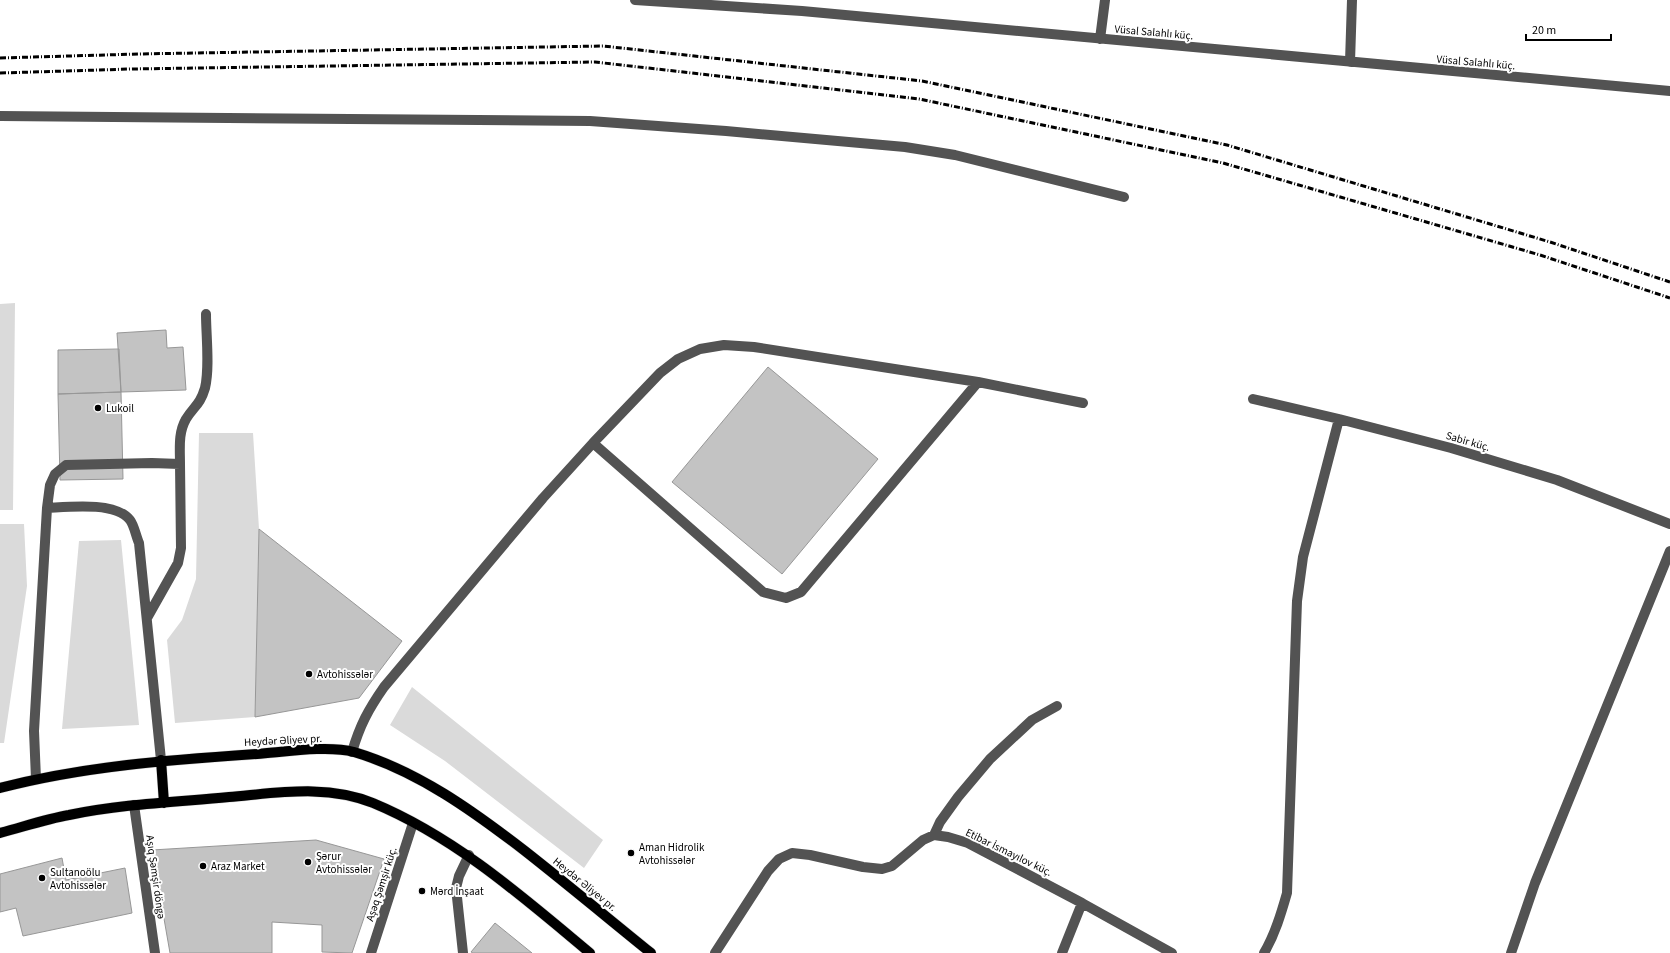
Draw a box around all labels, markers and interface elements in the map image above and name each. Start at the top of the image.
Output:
scale bar [1526,16,1611,42]
street label: Vüsal Salahlı küç. [1114,22,1194,43]
text: 20 m [1532,22,1556,39]
street label: Vüsal Salahlı küç. [1436,52,1516,73]
place label: Lukoil [106,401,134,416]
marker: Lukoil [93,403,103,413]
street label: Sabir küç. [1444,428,1492,455]
place label: Avtohissələr [317,667,373,682]
marker: Avtohissələr [304,669,314,679]
street label: Heydər Əliyev pr. [244,731,323,750]
street label: Etibar İsmayılov küç. [963,825,1055,880]
street label: Aşıq Şəmşir döngə [142,834,169,920]
place label: Aman Hidrolik Avtohissələr [639,840,705,868]
street label: Aşəq Şəmşir küç. [362,845,401,923]
marker: Aman Hidrolik Avtohissələr [626,848,636,858]
place label: Şərur Avtohissələr [316,849,372,877]
street label: Heydər Əliyev pr. [550,854,620,915]
marker: Şərur Avtohissələr [303,857,313,867]
place label: Araz Market [211,859,265,874]
marker: Araz Market [198,861,208,871]
place label: Sultanoölu Avtohissələr [50,865,106,893]
marker: Sultanoölu Avtohissələr [37,873,47,883]
place label: Mərd İnşaat [430,884,484,899]
marker: Mərd İnşaat [417,886,427,896]

